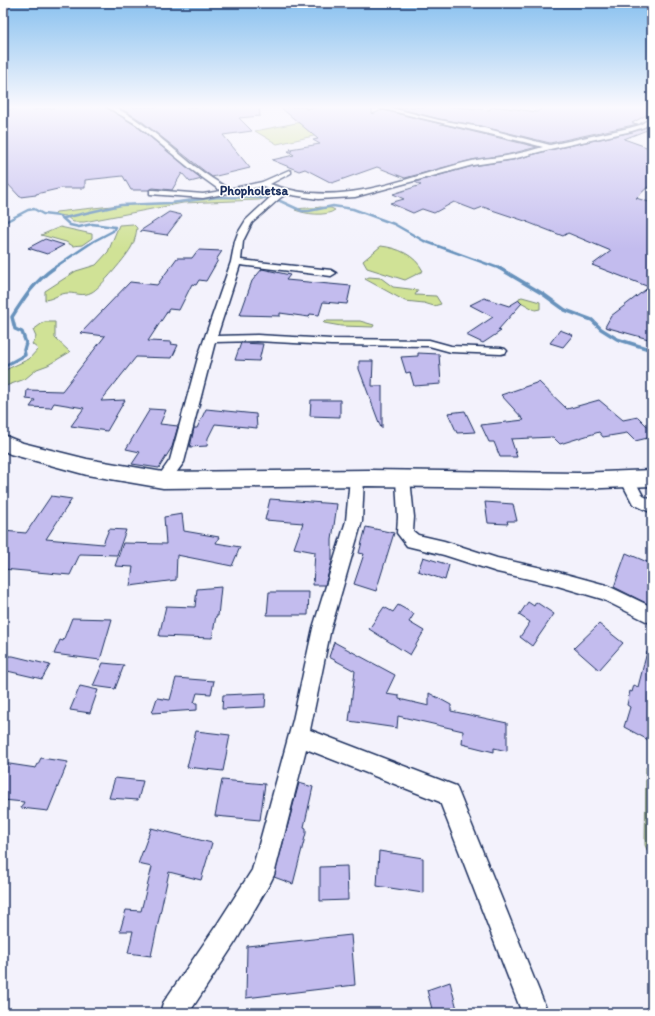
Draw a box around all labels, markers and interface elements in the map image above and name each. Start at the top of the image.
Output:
district label: Phopholetsa [220,183,288,199]

